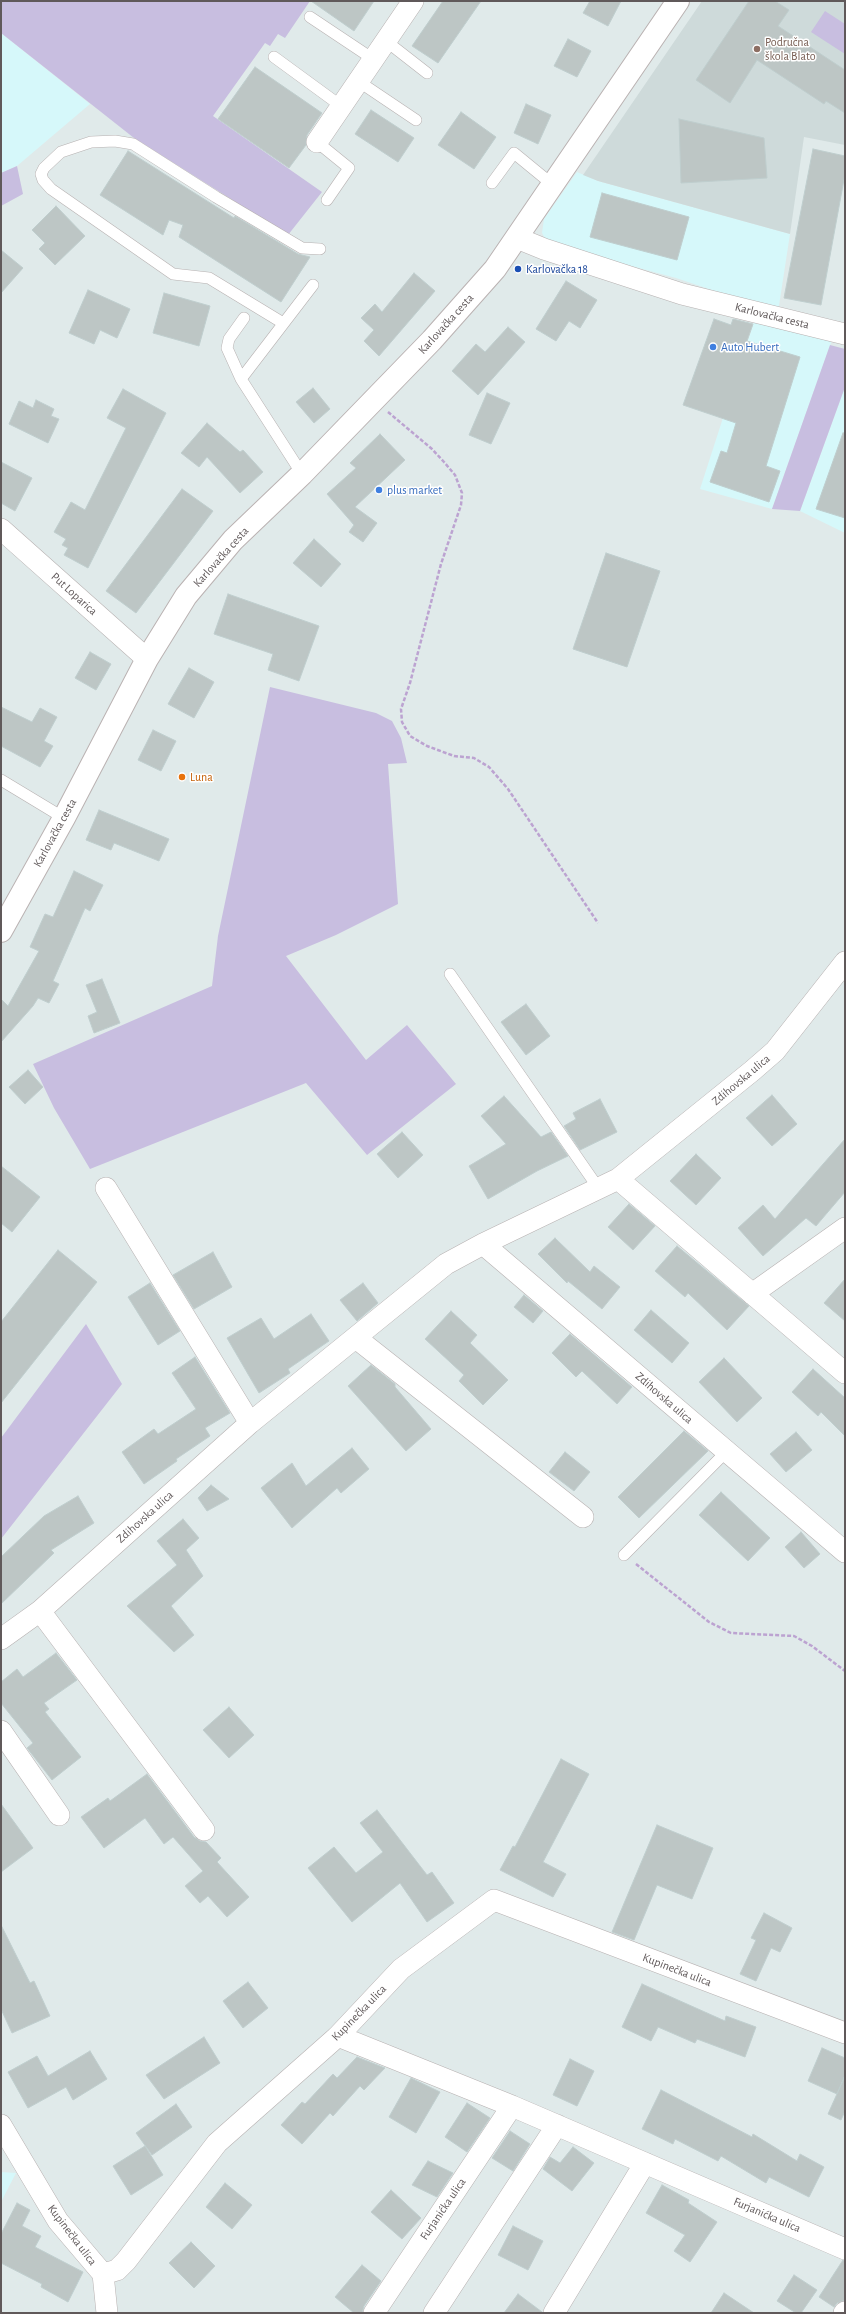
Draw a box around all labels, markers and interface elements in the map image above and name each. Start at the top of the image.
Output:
place label: Područna škola Blato [765,35,816,63]
marker: Područna škola Blato [752,44,762,54]
place label: Karlovačka 18 [526,262,588,276]
marker: Karlovačka 18 [513,264,523,274]
street label: Karlovačka cesta [415,291,477,357]
street label: Karlovačka cesta [733,300,811,332]
place label: Auto Hubert [721,340,779,354]
marker: Auto Hubert [708,342,718,352]
place label: plus market [387,483,442,497]
marker: plus market [374,485,384,495]
street label: Karlovačka cesta [190,524,252,590]
street label: Put Loparica [48,570,100,618]
place label: Luna [190,770,213,784]
marker: Luna [177,772,187,782]
street label: Karlovačka cesta [30,796,80,870]
street label: Zdihovska ulica [709,1052,773,1108]
street label: Zdihovska ulica [632,1369,696,1427]
street label: Zdihovska ulica [114,1488,176,1546]
street label: Kupinečka ulica [641,1950,713,1990]
street label: Kupinečka ulica [329,1982,389,2044]
street label: Furjanićka ulica [417,2175,469,2243]
street label: Furjanićka ulica [731,2194,803,2236]
street label: Kupinečka ulica [44,2202,100,2268]

